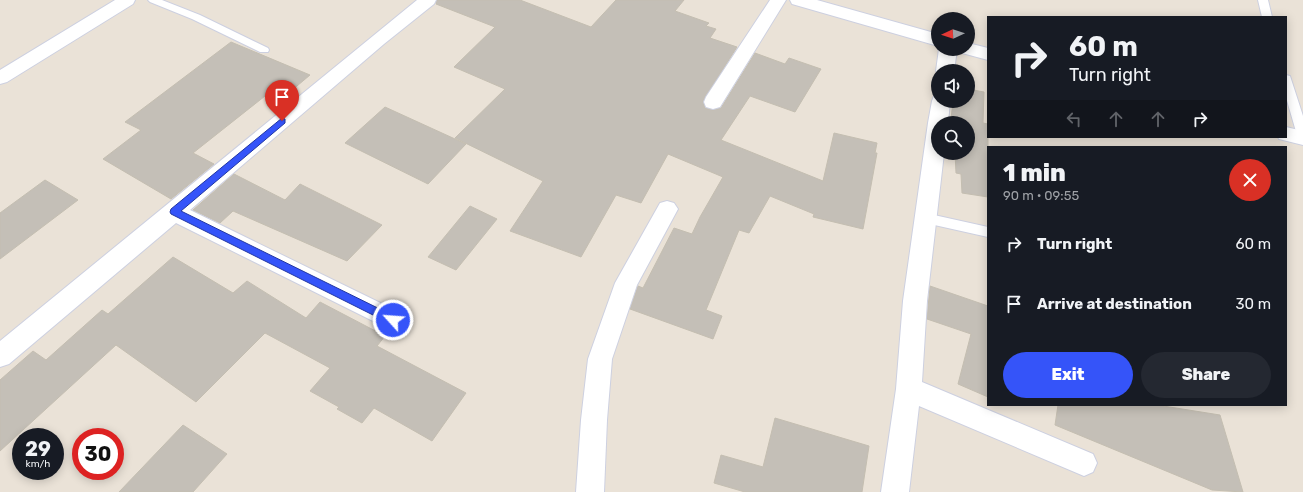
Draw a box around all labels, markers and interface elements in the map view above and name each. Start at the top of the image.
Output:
north arrow [931,12,975,56]
map controls [931,12,975,160]
text: 60 m [1069,30,1138,63]
icon: right [1003,32,1055,84]
button: sound [931,64,975,108]
text: Turn right [1069,64,1151,86]
pin [265,80,299,121]
icon: arrive [271,86,293,108]
icon: left [1063,108,1085,130]
icon: ahead [1105,108,1127,130]
icon: ahead [1147,108,1169,130]
icon: right [1189,108,1211,130]
button: search [931,116,975,160]
text: 1 min [1003,159,1066,187]
button: close [1229,159,1271,201]
text: 90 m · 09:55 [1003,188,1079,203]
icon: right [1003,233,1025,255]
text: Turn right [1037,235,1112,253]
text: 60 m [1235,235,1271,253]
icon: arrive [1003,293,1025,315]
text: Arrive at destination [1037,295,1192,313]
text: 30 m [1235,295,1271,313]
position arrow [372,299,414,341]
button: Exit [1003,352,1133,398]
button: Share [1141,352,1271,398]
speed limit sign: 30 [72,428,124,480]
text: 29 [25,437,51,461]
text: km/h [26,458,50,470]

